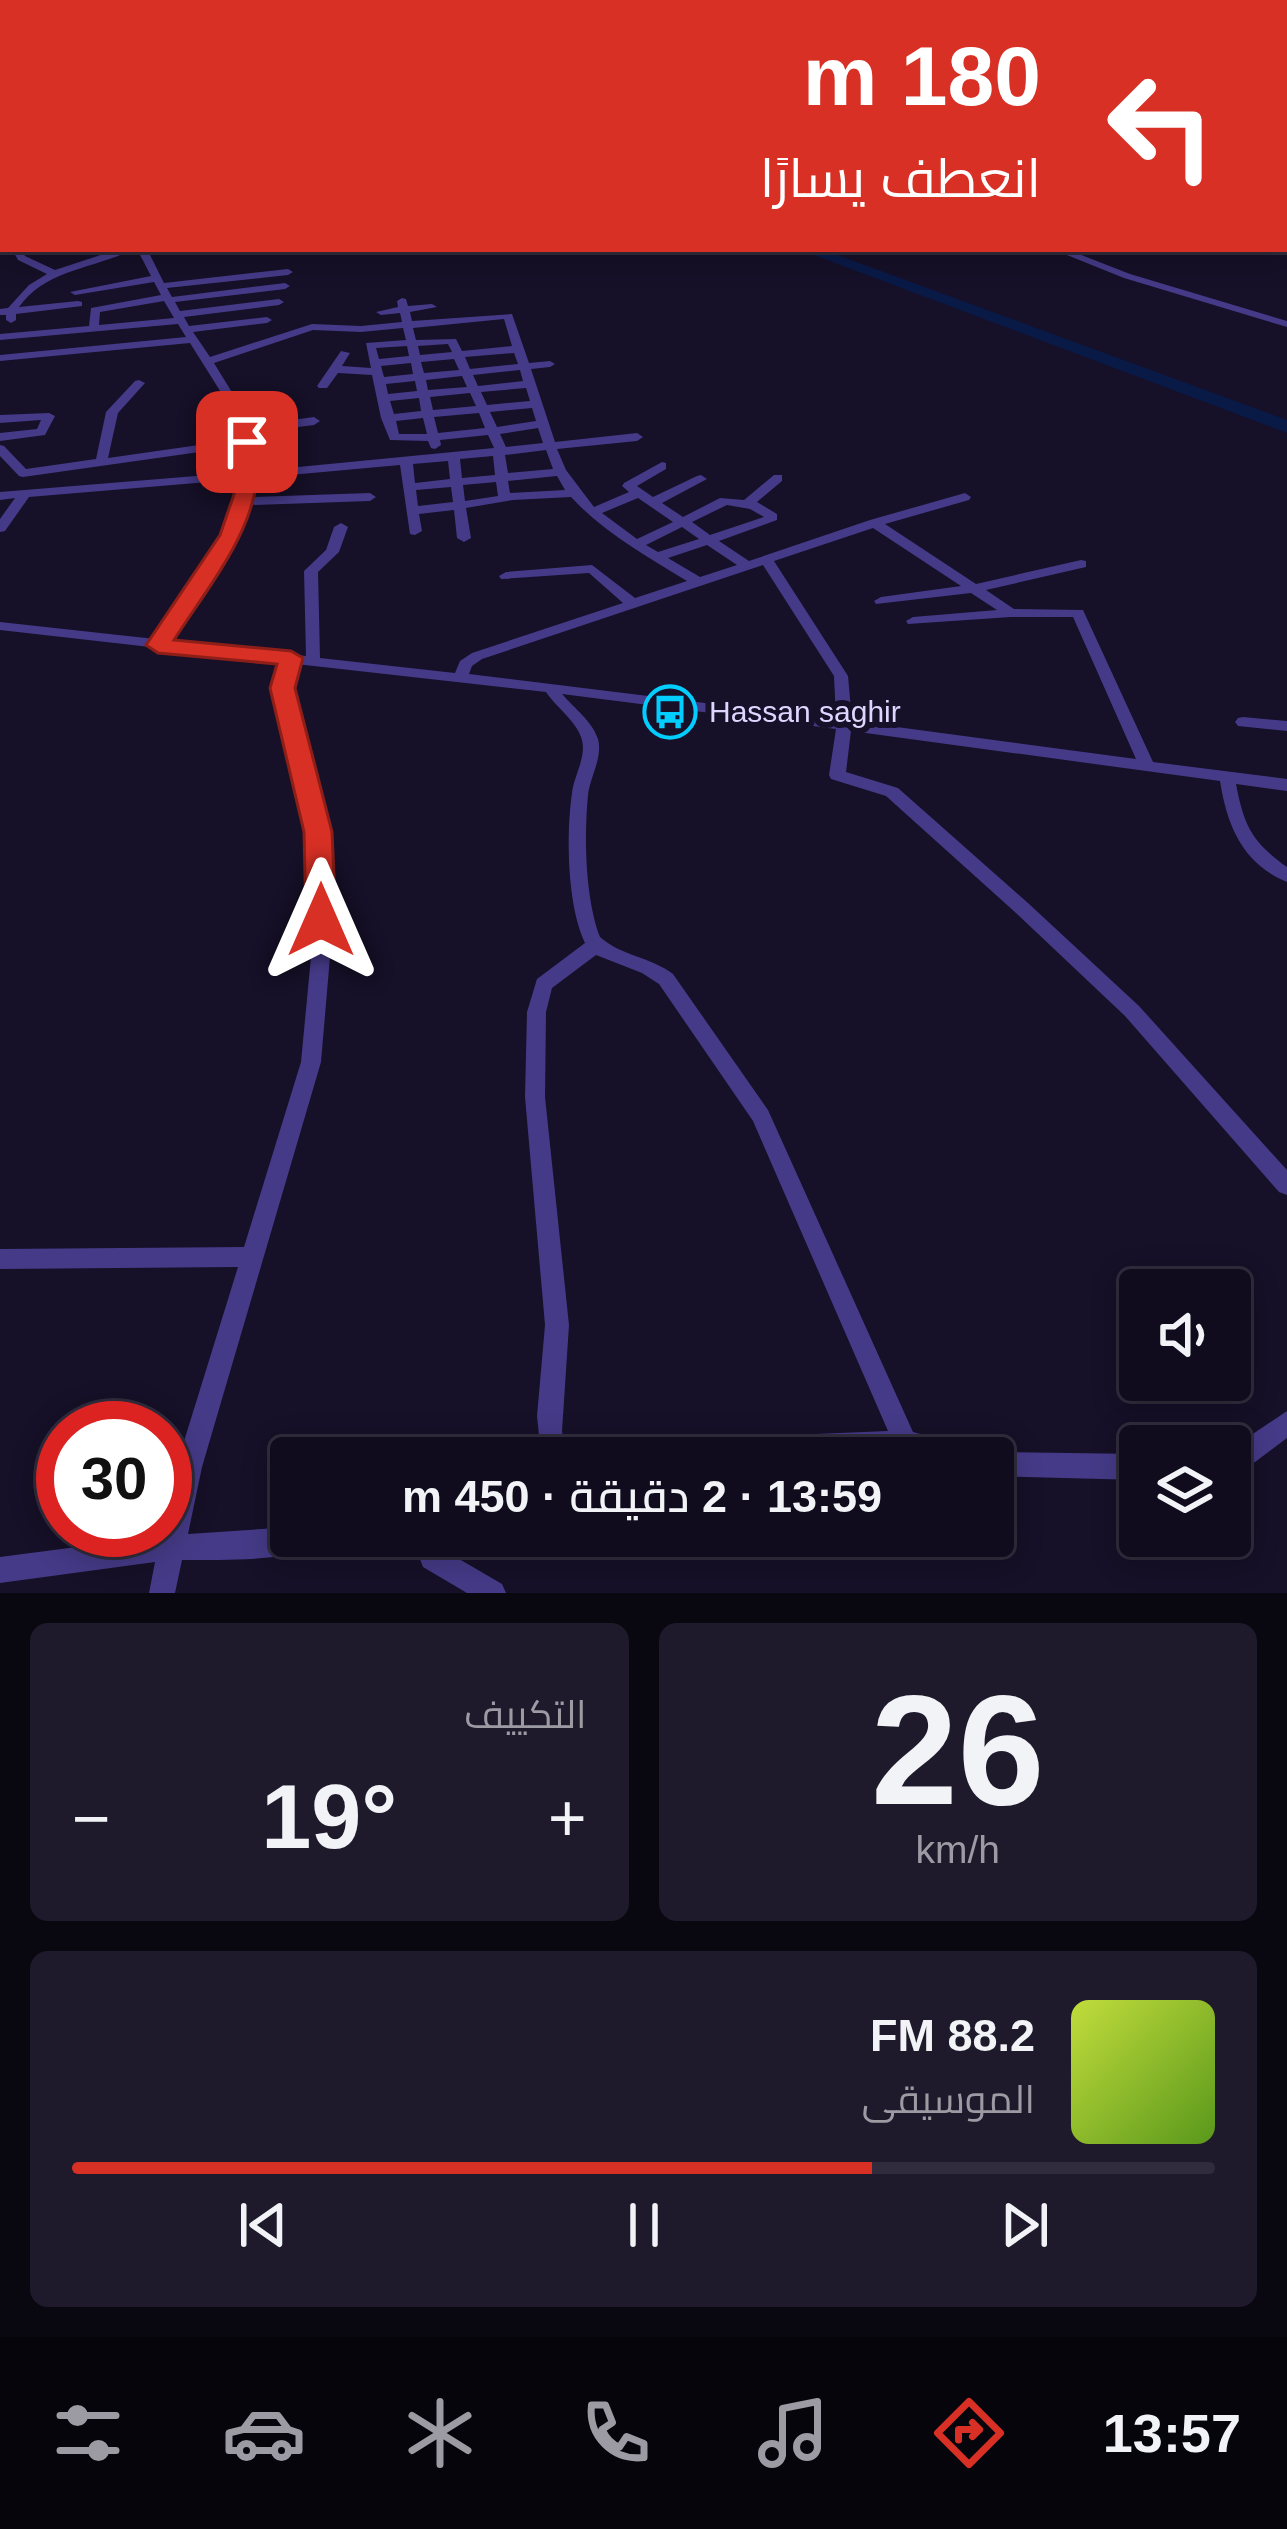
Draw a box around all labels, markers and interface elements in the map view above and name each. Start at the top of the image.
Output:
text: 180 m [803,29,1041,123]
icon: left [1083,48,1239,204]
text: انعطف يسارًا [760,148,1041,208]
pin [196,391,298,493]
icon: arrive [214,409,280,475]
bus stop icon: Hassan saghir [642,684,698,740]
place label: Hassan saghir [709,695,901,728]
position arrow [258,857,384,983]
map controls [1119,1269,1251,1557]
button: sound [1119,1269,1251,1401]
speed limit sign: 30 [36,1401,192,1557]
button: layers [1119,1425,1251,1557]
text: 13:59 · 2 دقيقة · 450 m [402,1471,882,1522]
text: 26 [871,1663,1045,1837]
text: التكييف [464,1693,587,1736]
text: 19° [261,1767,397,1867]
text: − [72,1781,111,1855]
text: + [548,1781,586,1855]
text: km/h [916,1828,1000,1871]
text: 88.2 FM [870,2010,1035,2061]
text: الموسيقى [862,2078,1035,2121]
icon: previous [230,2192,296,2258]
icon: pause [611,2192,677,2258]
icon: next [992,2192,1058,2258]
icon: filters [46,2391,130,2475]
icon: car [222,2391,306,2475]
icon: climate [398,2391,482,2475]
icon: phone [574,2391,658,2475]
icon: music [751,2391,835,2475]
icon: directions [927,2391,1011,2475]
text: 13:57 [1103,2403,1241,2463]

